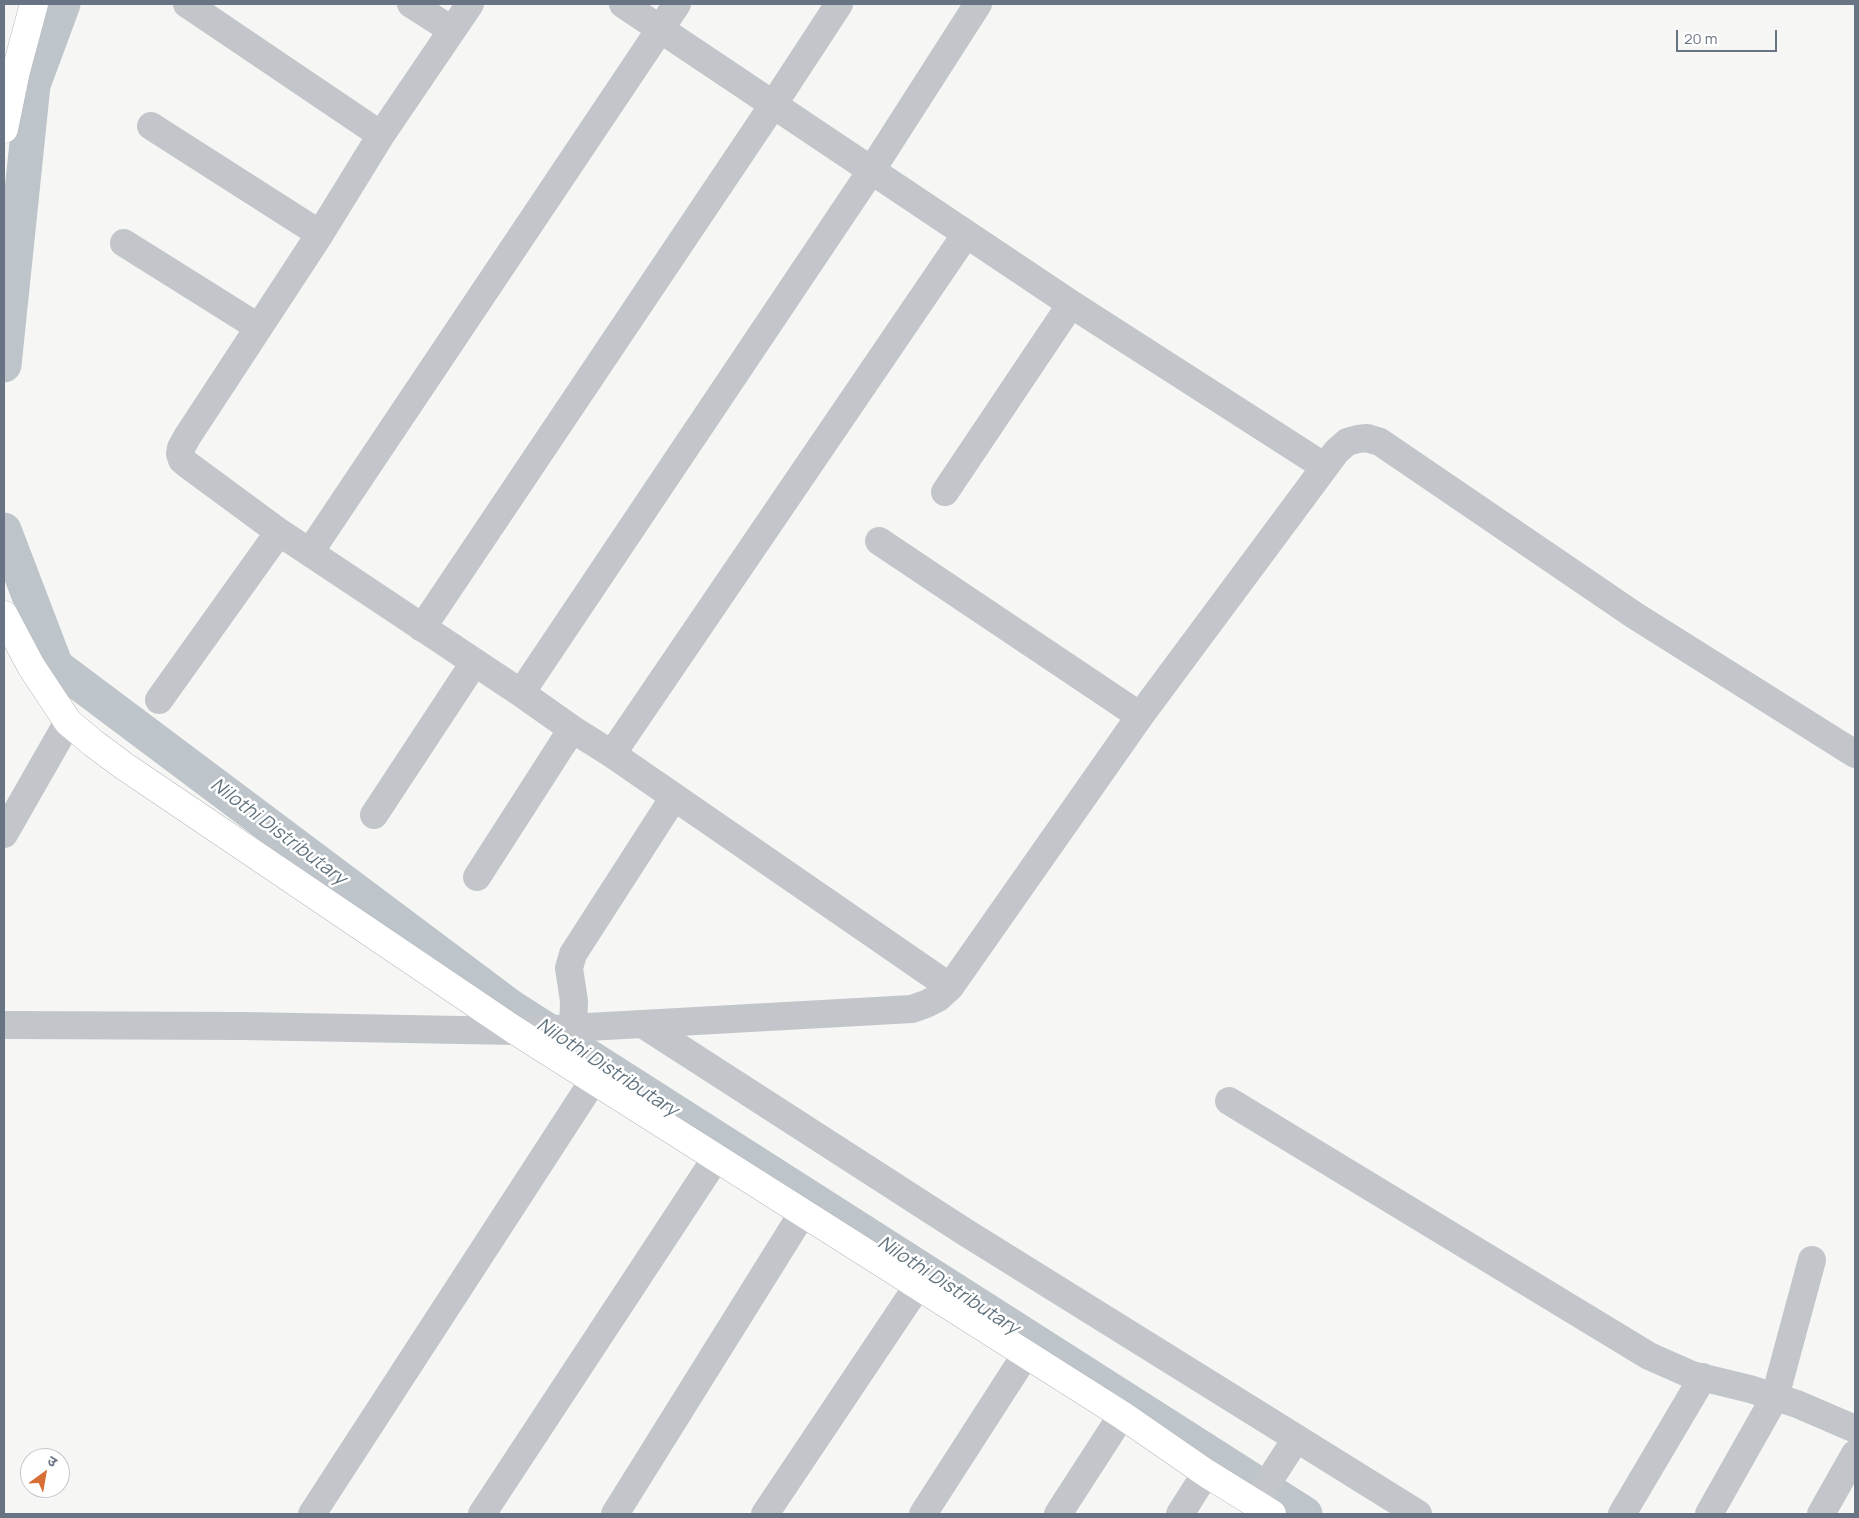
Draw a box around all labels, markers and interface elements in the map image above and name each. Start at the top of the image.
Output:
scale bar [1679,20,1780,52]
text: 20 m [1684,28,1717,49]
water label: Nilothi Distributary [206,774,350,890]
water label: Nilothi Distributary [532,1014,682,1122]
water label: Nilothi Distributary [873,1232,1023,1340]
north arrow [20,1448,70,1498]
text: उ [44,1450,61,1471]

